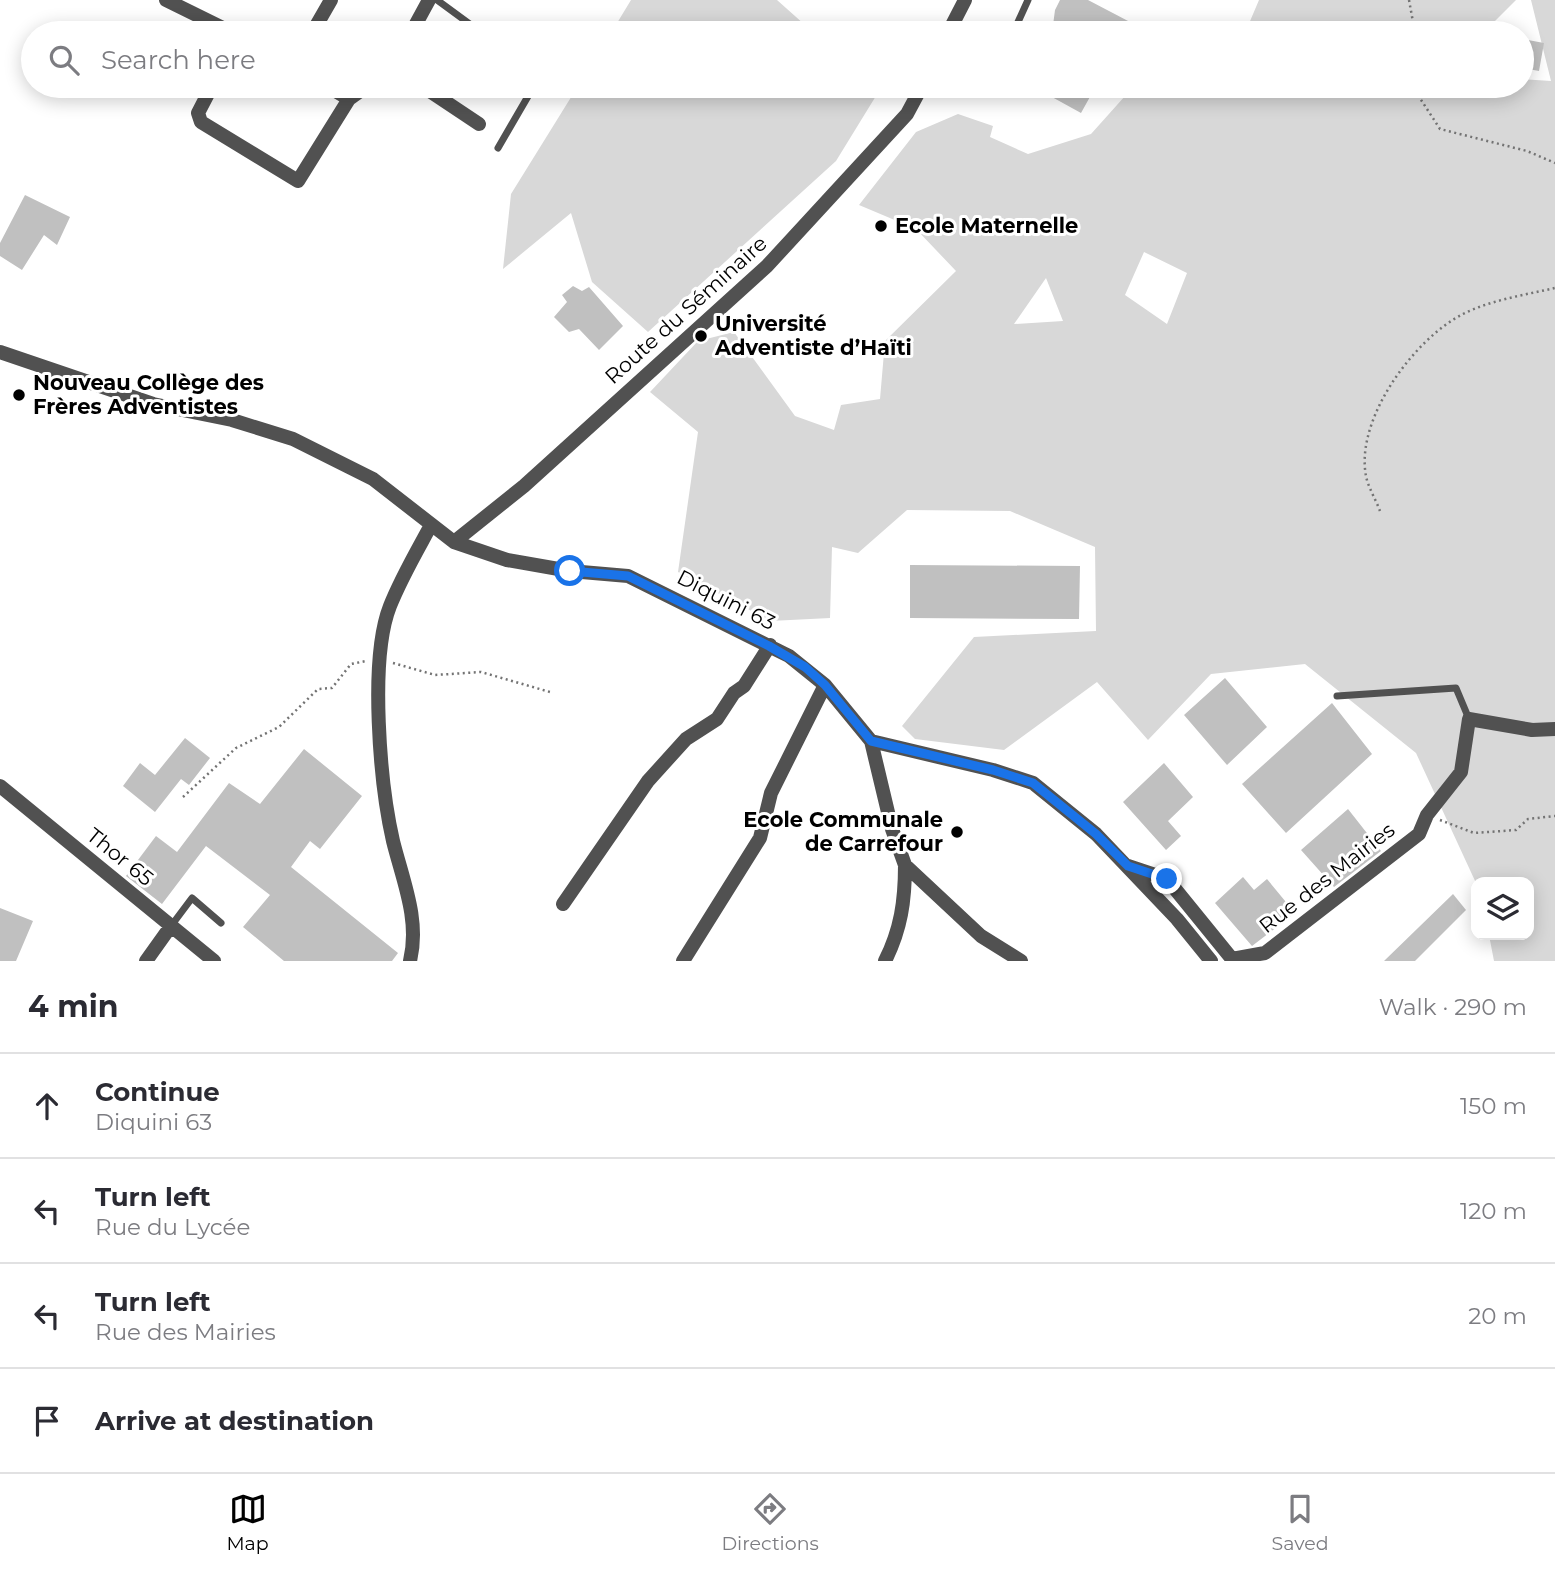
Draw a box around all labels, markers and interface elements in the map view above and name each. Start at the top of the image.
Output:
search box [21,21,1534,98]
icon: search [45,41,83,79]
text: Search here [101,44,256,76]
place label: Ecole Maternelle [895,213,1078,238]
marker: Ecole Maternelle [873,218,889,234]
street label: Route du Séminaire [600,230,772,389]
place label: Université Adventiste d’Haïti [714,311,912,360]
marker: Université Adventiste d’Haïti [693,328,709,344]
place label: Nouveau Collège des Frères Adventistes [33,370,264,419]
marker: Nouveau Collège des Frères Adventistes [11,387,27,403]
route start [554,555,585,586]
street label: Diquini 63 [673,564,780,635]
place label: Ecole Communale de Carrefour [743,807,943,856]
street label: Rue des Mairies [1254,817,1399,938]
street label: Thor 65 [82,822,159,891]
marker: Ecole Communale de Carrefour [949,824,965,840]
route end [1151,863,1182,894]
map controls [1471,877,1534,940]
button: layers [1471,877,1534,940]
text: 4 min [28,988,118,1025]
text: Walk · 290 m [1379,993,1527,1021]
text: Continue [95,1076,220,1108]
icon: ahead [28,1087,66,1125]
text: 150 m [1460,1092,1527,1120]
text: Diquini 63 [95,1108,212,1136]
text: Turn left [95,1181,211,1213]
icon: left [28,1192,66,1230]
text: 120 m [1460,1197,1527,1225]
text: Rue du Lycée [95,1213,250,1241]
text: Turn left [95,1286,211,1318]
icon: left [28,1297,66,1335]
text: 20 m [1468,1302,1527,1330]
text: Rue des Mairies [95,1318,276,1346]
icon: arrive [28,1402,66,1440]
text: Arrive at destination [95,1405,374,1437]
tab: Map [226,1490,269,1555]
tab: Directions [721,1490,819,1555]
tab: Saved [1272,1490,1329,1555]

